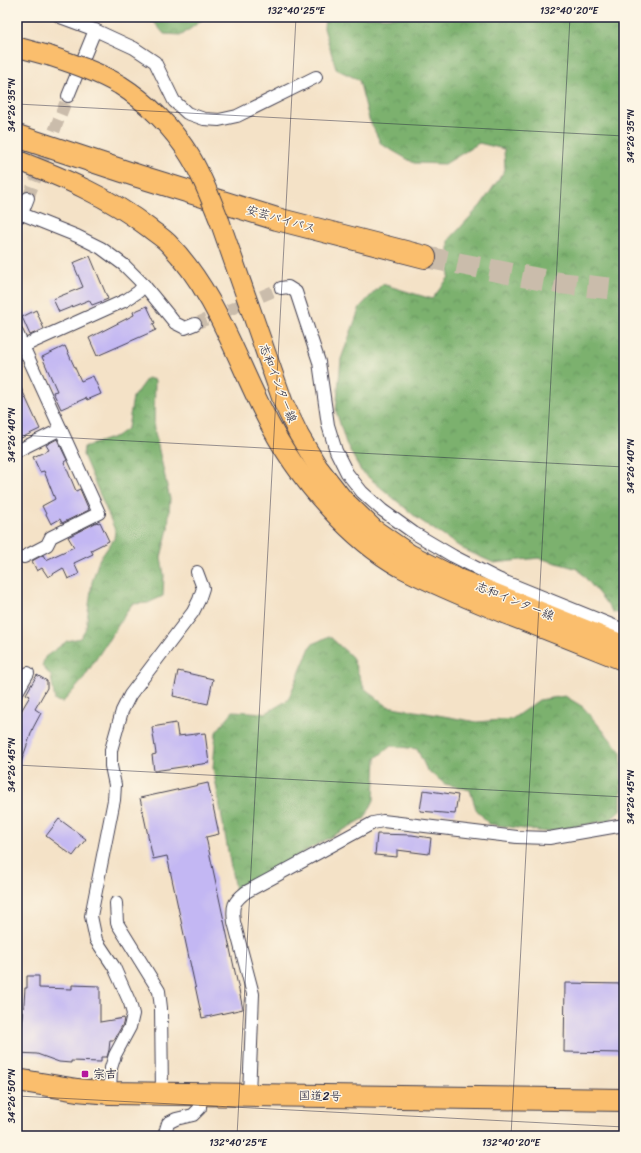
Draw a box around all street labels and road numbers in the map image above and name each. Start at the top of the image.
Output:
street label: 安芸バイパス [243,199,319,239]
street label: 志和インター線 [253,340,303,426]
street label: 志和インター線 [472,575,558,627]
street label: 国道2号 [298,1085,342,1107]

